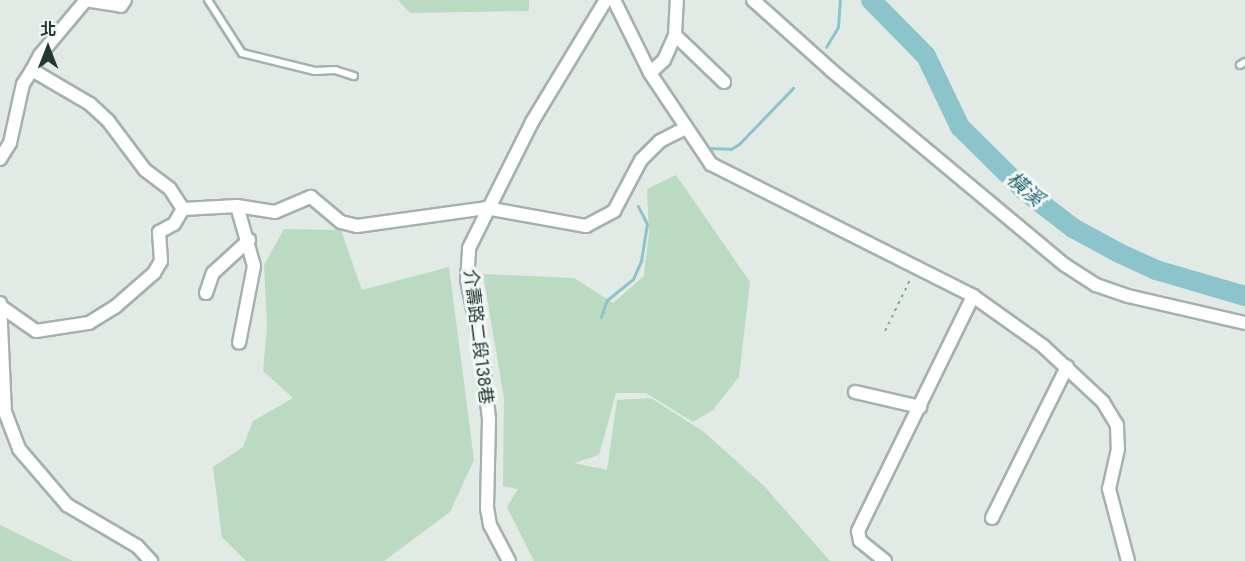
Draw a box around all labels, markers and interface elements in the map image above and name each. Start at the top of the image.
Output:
north arrow [18,18,78,78]
text: 北 [40,18,56,41]
water label: 橫溪 [1002,167,1048,211]
street label: 介壽路二段138巷 [459,268,497,406]

